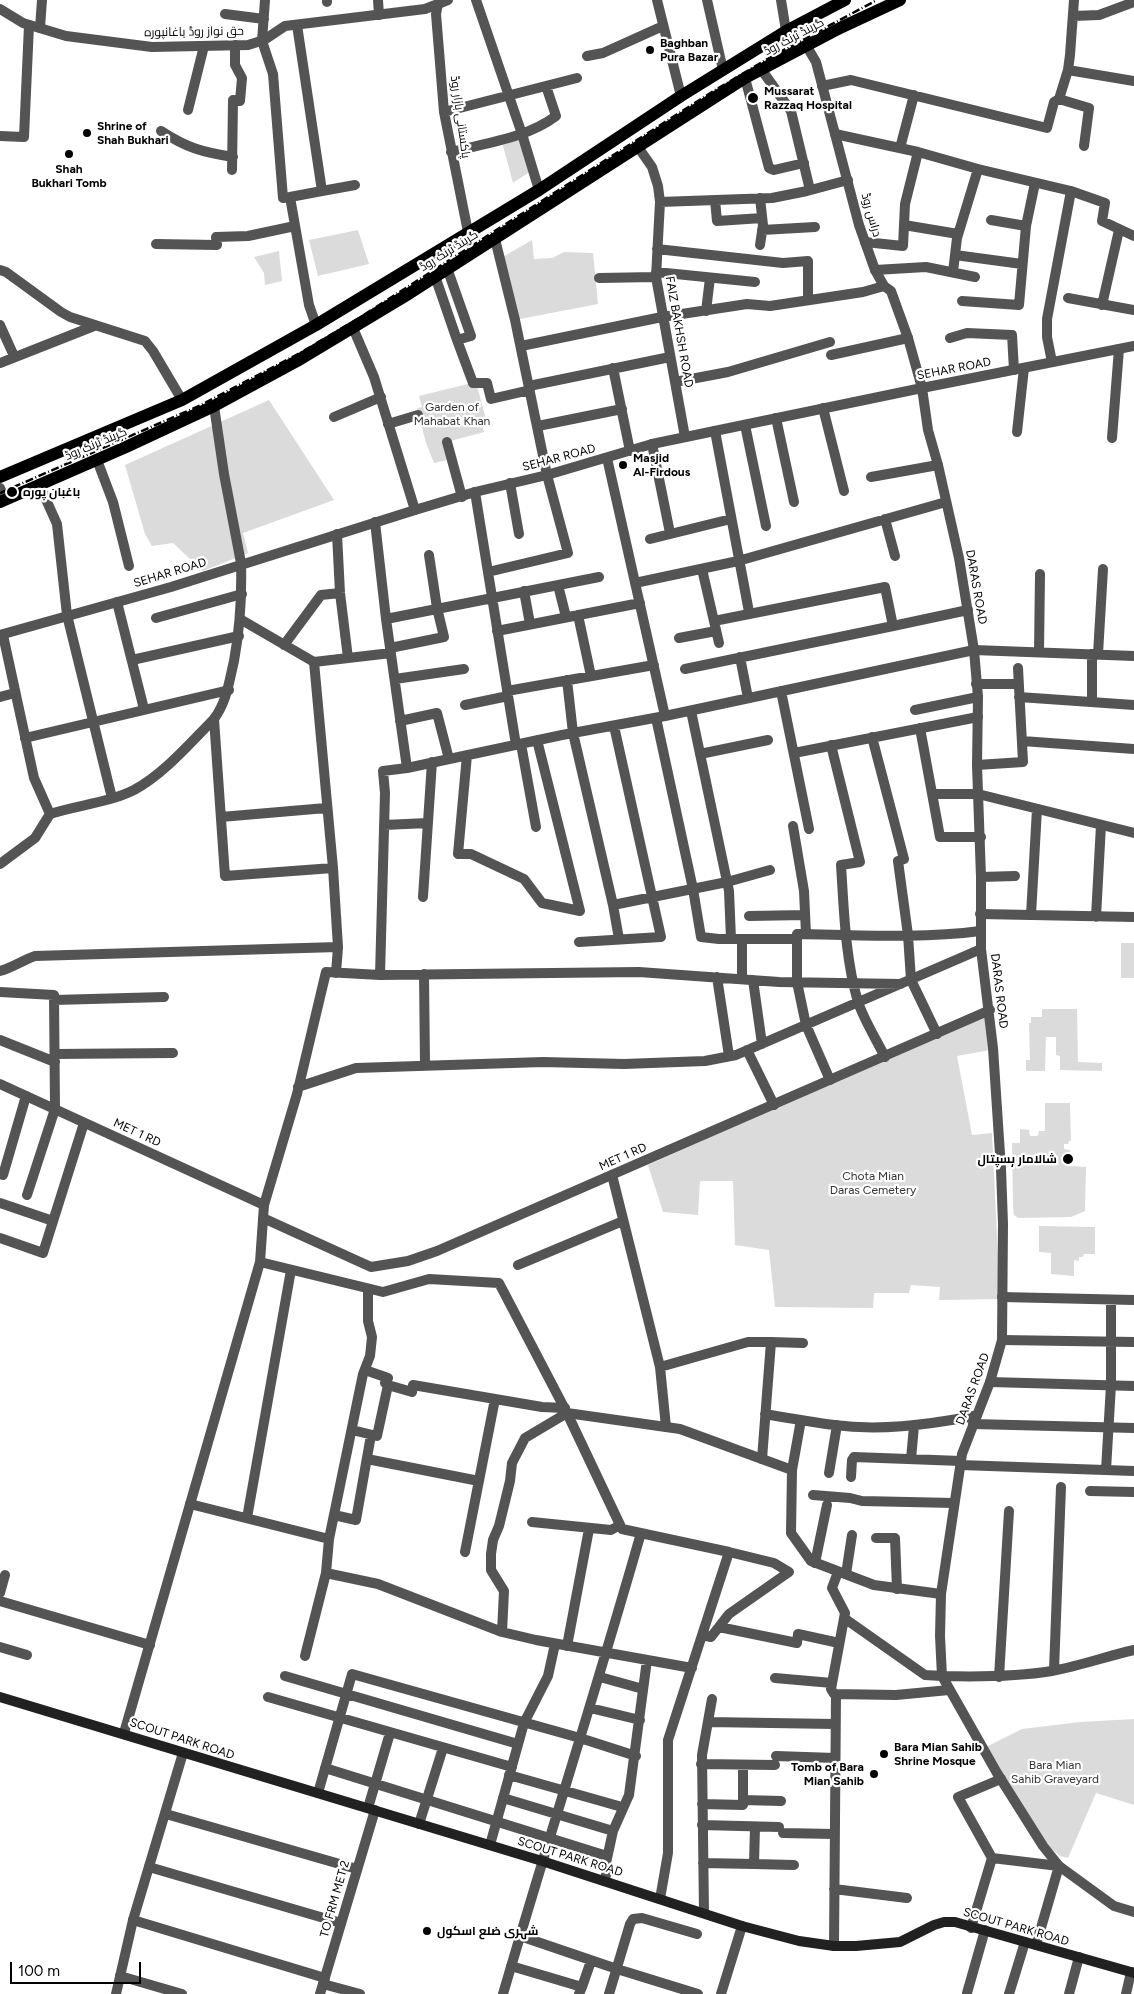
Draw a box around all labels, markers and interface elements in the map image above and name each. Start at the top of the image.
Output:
street label: گرینڈ ٹرنک روڈ [761,15,827,59]
street label: حق نواز روڈ باغانپورہ [144,24,244,40]
place label: Baghban Pura Bazar [660,36,718,64]
marker: Baghban Pura Bazar [644,44,656,56]
street label: پاکستانی بازار روڈ [447,75,473,159]
place label: Mussarat Razzaq Hospital [764,84,852,112]
marker: Mussarat Razzaq Hospital [746,91,760,105]
place label: Shrine of Shah Bukhari [97,119,169,147]
marker: Shrine of Shah Bukhari [81,127,93,139]
marker: Shah Bukhari Tomb [63,148,75,160]
place label: Shah Bukhari Tomb [31,162,107,190]
street label: دراس روڈ [858,191,884,239]
street label: گرینڈ ٹرنک روڈ [417,227,481,275]
street label: FAIZ BAKHSH ROAD [662,275,696,389]
street label: SEHAR ROAD [916,355,992,383]
park label: Garden of Mahabat Khan [414,400,490,428]
street label: گرینڈ ٹرنک روڈ [63,424,129,464]
street label: SEHAR ROAD [521,441,597,475]
place label: Masjid Al-Firdous [633,451,690,479]
marker: Masjid Al-Firdous [617,459,629,471]
marker: باغبان پورہ [5,485,19,499]
place label: باغبان پورہ [23,485,80,499]
street label: DARAS ROAD [962,549,990,625]
street label: SEHAR ROAD [132,555,208,591]
street label: DARAS ROAD [987,953,1011,1029]
street label: MET 1 RD [111,1116,163,1150]
street label: MET 1 RD [597,1140,649,1174]
place label: شالامار ہسپتال [977,1152,1057,1166]
marker: شالامار ہسپتال [1061,1152,1075,1166]
park label: Chota Mian Daras Cemetery [830,1169,916,1197]
street label: DARAS ROAD [953,1351,993,1427]
street label: SCOUT PARK ROAD [128,1715,236,1763]
place label: Bara Mian Sahib Shrine Mosque [894,1740,982,1768]
marker: Bara Mian Sahib Shrine Mosque [878,1748,890,1760]
park label: Bara Mian Sahib Graveyard [1011,1758,1099,1786]
place label: Tomb of Bara Mian Sahib [791,1760,864,1788]
marker: Tomb of Bara Mian Sahib [868,1768,880,1780]
street label: SCOUT PARK ROAD [516,1834,624,1880]
street label: TO FRM MET 2 [317,1859,353,1939]
street label: SCOUT PARK ROAD [961,1905,1071,1949]
place label: شہری ضلع اسکول [437,1924,538,1938]
marker: شہری ضلع اسکول [421,1925,433,1937]
scale bar [12,1952,144,1984]
text: 100 m [18,1962,60,1980]

